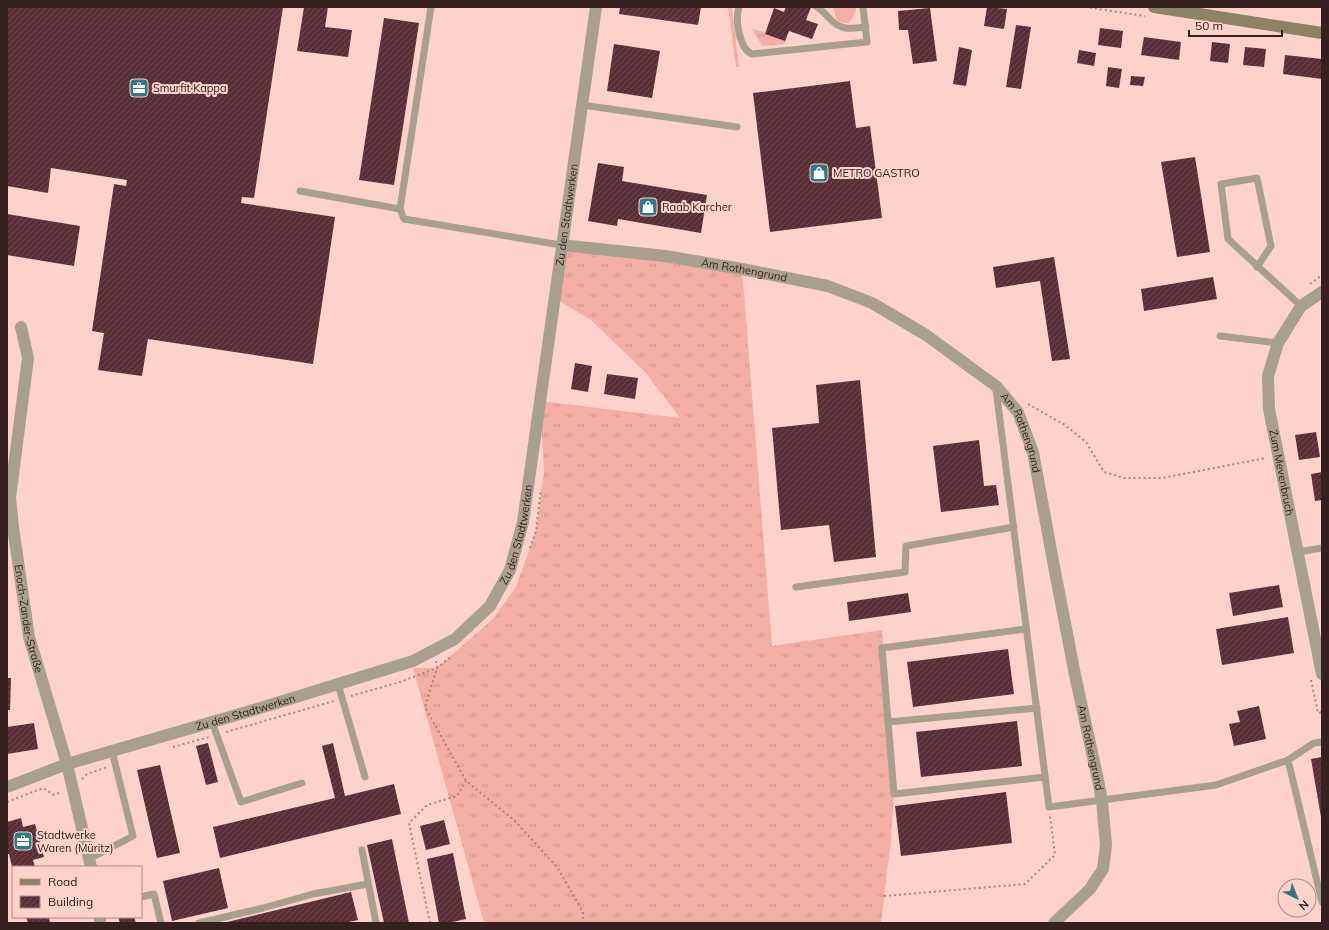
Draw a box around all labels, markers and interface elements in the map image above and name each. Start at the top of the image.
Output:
scale bar [1189,12,1282,38]
text: 50 m [1195,18,1223,33]
office icon: Smurfit Kappa [128,77,150,99]
place label: Smurfit Kappa [153,81,227,95]
shop icon: METRO GASTRO [808,162,830,184]
street label: Zu den Stadtwerken [552,163,581,267]
place label: METRO GASTRO [833,166,920,180]
shop icon: Raab Karcher [637,196,659,218]
place label: Raab Karcher [662,200,732,214]
street label: Am Rothengrund [700,255,788,285]
street label: Am Rothengrund [997,390,1044,474]
street label: Zum Mevenbruch [1266,428,1297,517]
street label: Zu den Stadtwerken [496,484,535,587]
street label: Enoch-Zander-Straße [11,563,46,674]
street label: Zu den Stadtwerken [194,691,297,733]
street label: Am Rothengrund [1075,704,1107,792]
place label: Stadtwerke Waren (Müritz) [37,828,113,855]
office icon: Stadtwerke Waren (Müritz) [12,830,34,852]
legend [12,866,142,918]
text: Road [48,874,77,889]
north arrow [1277,878,1317,918]
text: Building [48,894,93,909]
text: N [1296,897,1312,913]

